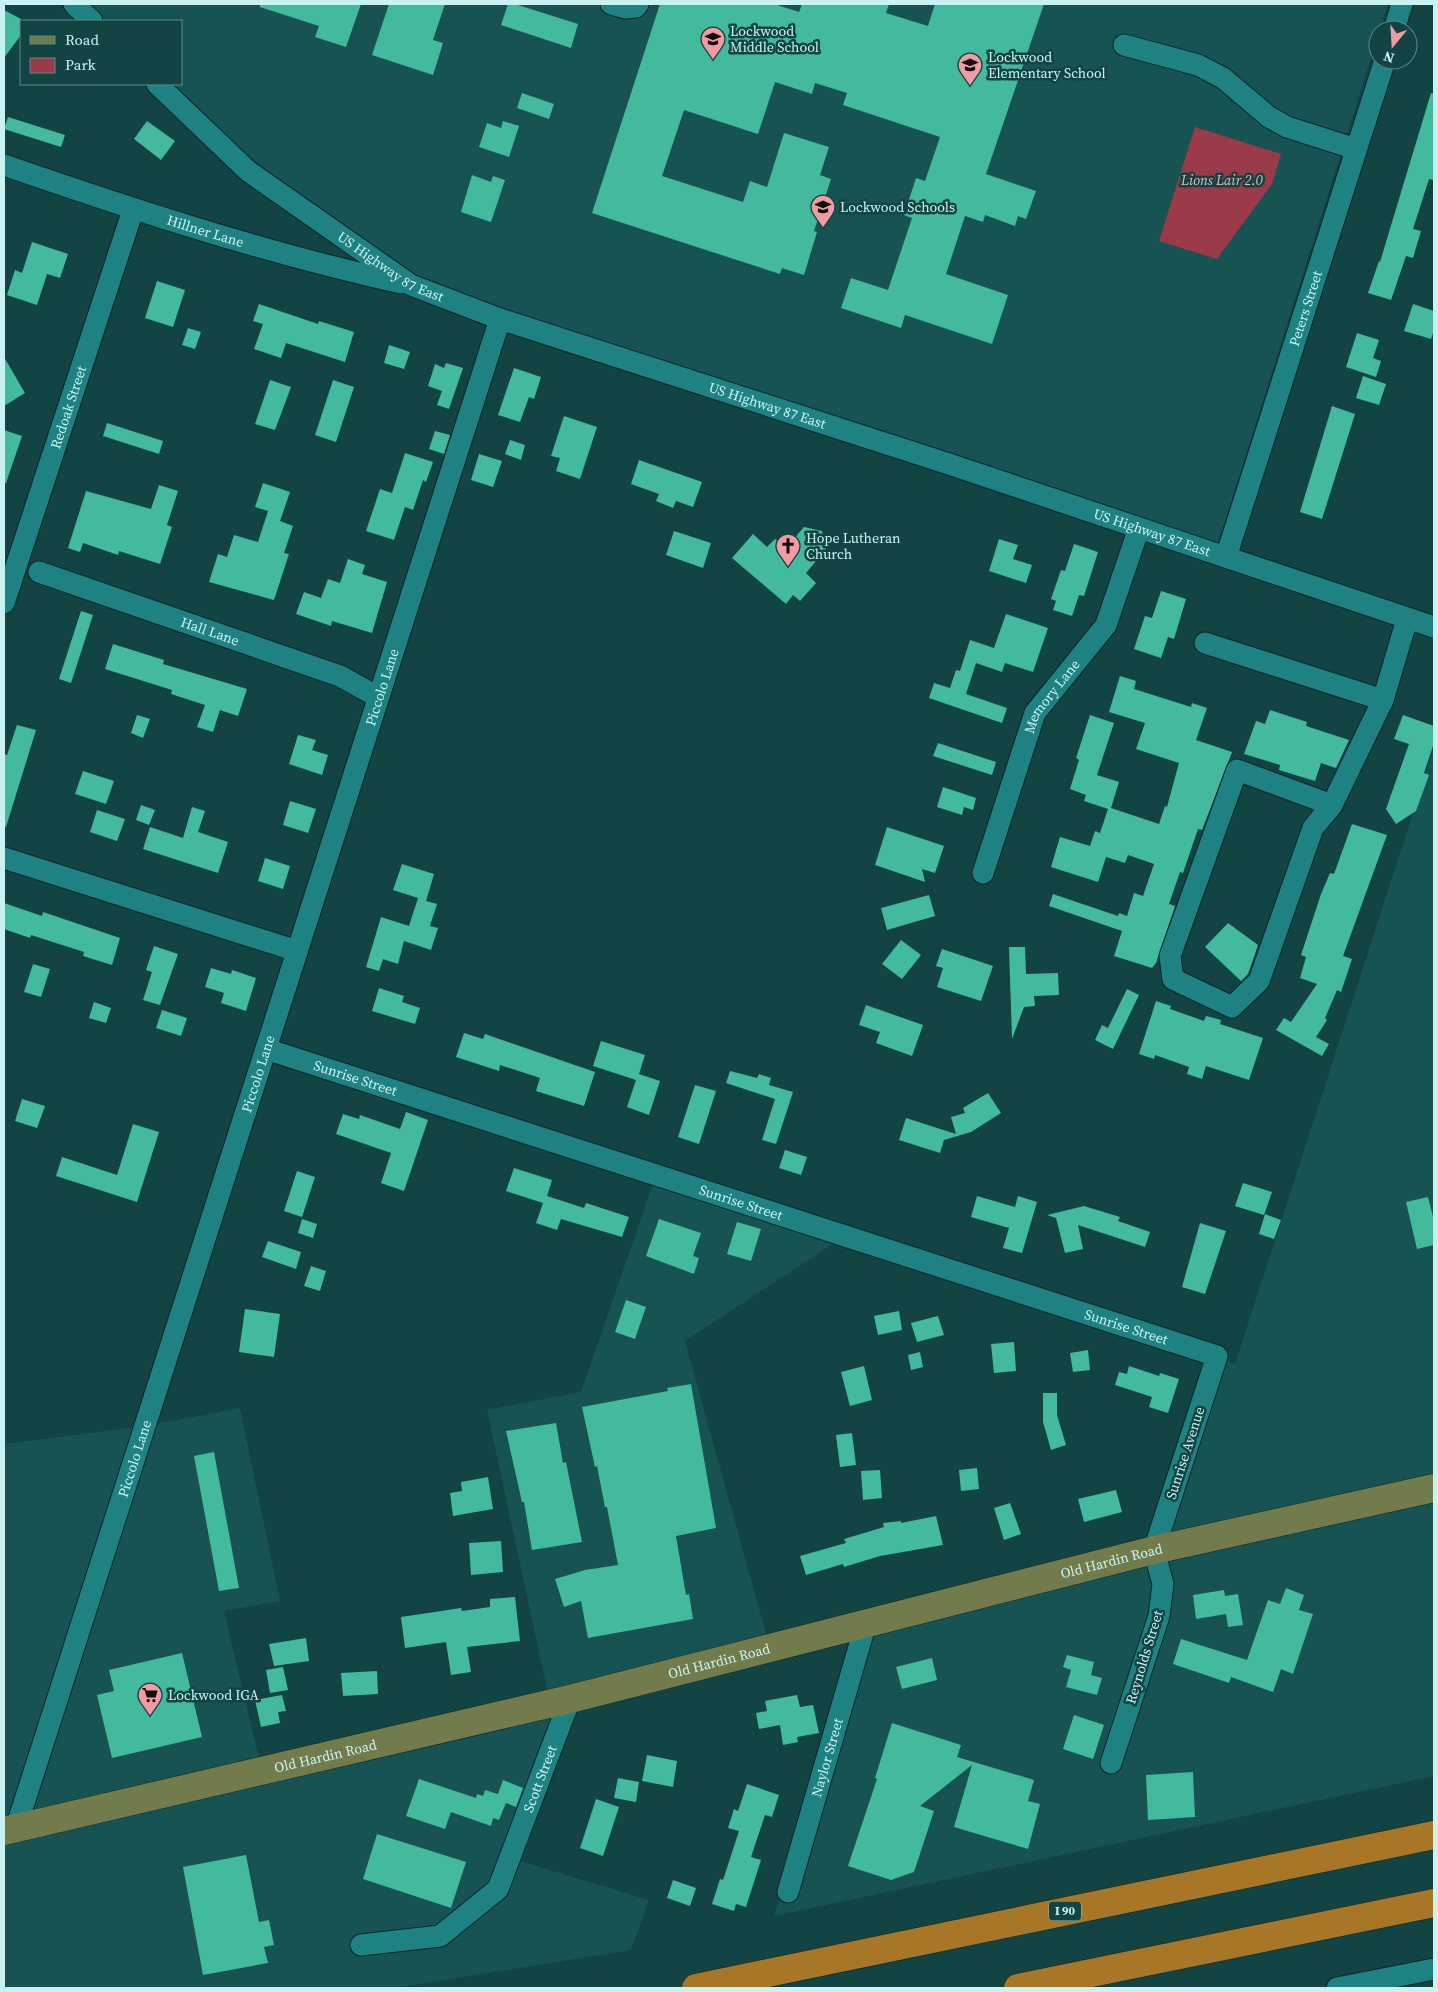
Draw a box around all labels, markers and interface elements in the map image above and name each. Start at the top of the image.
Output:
legend [20,20,182,85]
north arrow [1368,20,1418,70]
place label: Lockwood Middle School [730,21,819,57]
school or university icon: Lockwood Middle School [700,26,726,60]
text: Road [65,29,99,50]
text: N [1381,46,1397,68]
place label: Lockwood Elementary School [988,47,1106,83]
school or university icon: Lockwood Elementary School [957,52,983,86]
text: Park [65,54,97,75]
park label: Lions Lair 2.0 [1180,170,1263,190]
school or university icon: Lockwood Schools [810,194,836,228]
place label: Lockwood Schools [840,197,955,217]
street label: Hillner Lane [164,210,246,252]
street label: US Highway 87 East [333,226,447,307]
street label: Peters Street [1284,268,1327,349]
street label: Redoak Street [45,363,91,451]
street label: US Highway 87 East [706,377,829,434]
street label: US Highway 87 East [1091,503,1213,561]
place label: Hope Lutheran Church [806,528,901,564]
church icon: Hope Lutheran Church [775,533,801,567]
street label: Hall Lane [178,612,242,650]
street label: Piccolo Lane [360,646,404,728]
street label: Memory Lane [1019,655,1085,736]
street label: Piccolo Lane [236,1033,280,1115]
street label: Sunrise Street [311,1055,400,1101]
street label: Sunrise Street [697,1179,786,1225]
street label: Sunrise Street [1082,1304,1171,1350]
street label: Sunrise Avenue [1161,1404,1209,1502]
street label: Piccolo Lane [113,1417,156,1500]
street label: Old Hardin Road [1058,1538,1164,1583]
street label: Reynolds Street [1120,1607,1168,1706]
street label: Old Hardin Road [666,1638,772,1684]
supermarket icon: Lockwood IGA [137,1682,163,1716]
place label: Lockwood IGA [168,1685,260,1705]
street label: Naylor Street [806,1715,848,1799]
street label: Old Hardin Road [272,1734,379,1778]
street label: Scott Street [518,1742,562,1815]
road number: I 90 [1049,1902,1081,1920]

